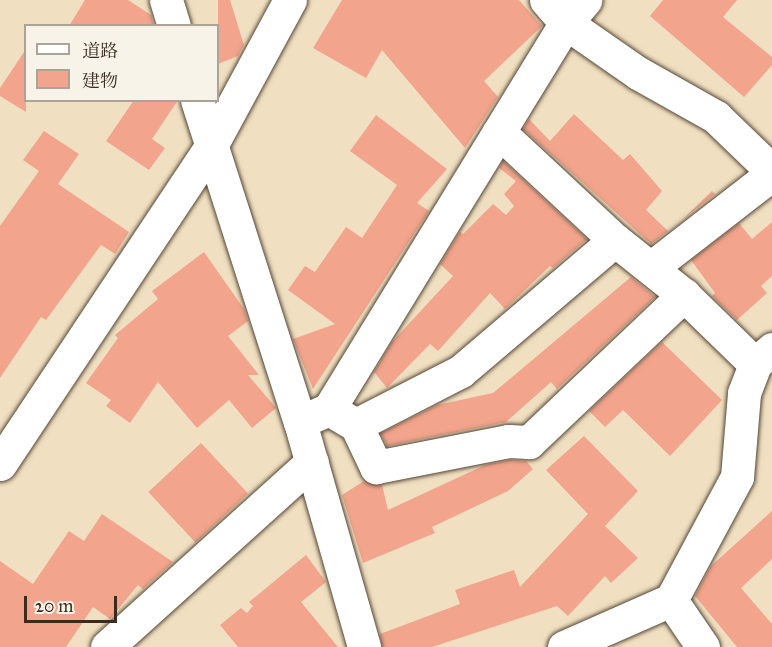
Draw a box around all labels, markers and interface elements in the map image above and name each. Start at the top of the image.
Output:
legend [24,24,219,102]
text: 道路 [82,40,118,62]
text: 建物 [82,70,118,92]
scale bar [27,584,120,622]
text: 20 m [35,595,73,617]

